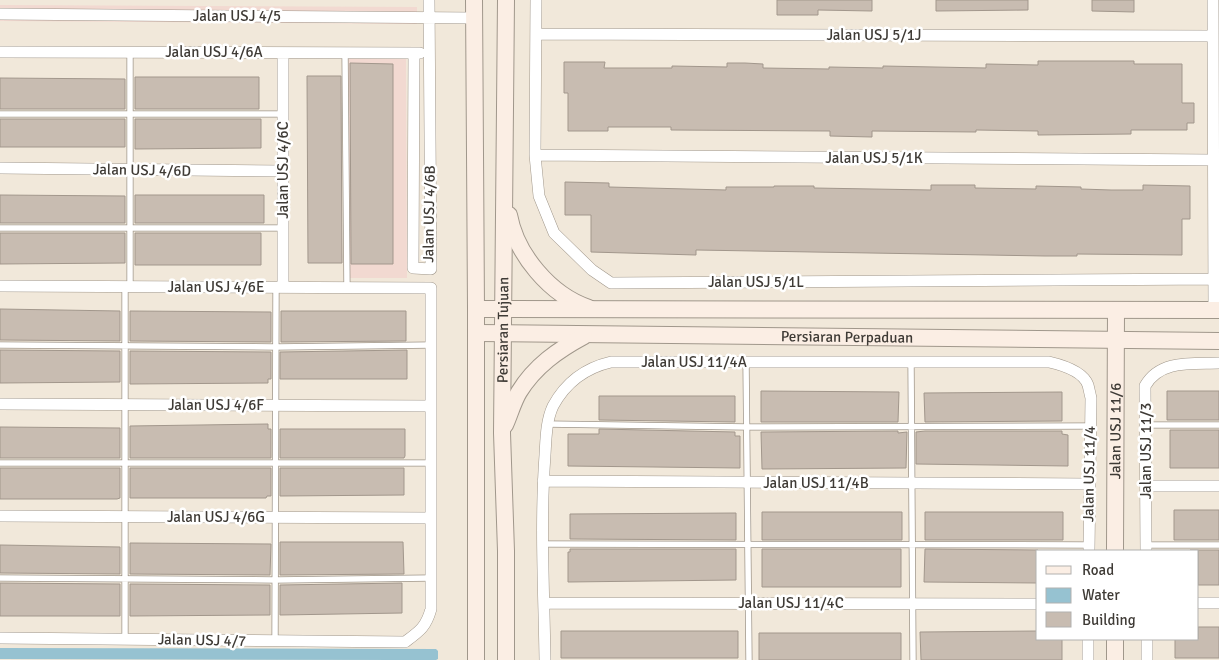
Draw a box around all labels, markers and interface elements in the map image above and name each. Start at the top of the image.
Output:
street label: Jalan USJ 4/5 [193,7,281,25]
street label: Jalan USJ 5/1J [826,26,922,44]
street label: Jalan USJ 4/6A [165,43,263,61]
street label: Jalan USJ 4/6C [274,121,292,219]
street label: Jalan USJ 5/1K [825,149,923,167]
street label: Jalan USJ 4/6D [93,160,191,180]
street label: Jalan USJ 4/6B [419,165,439,263]
street label: Jalan USJ 5/1L [708,273,804,291]
street label: Persiaran Tujuan [493,277,512,383]
street label: Jalan USJ 4/6E [168,278,264,296]
street label: Persiaran Perpaduan [781,327,913,347]
street label: Jalan USJ 11/4A [641,353,747,371]
street label: Jalan USJ 11/6 [1106,383,1125,479]
street label: Jalan USJ 4/6F [168,396,264,414]
street label: Jalan USJ 11/3 [1137,403,1155,499]
street label: Jalan USJ 11/4 [1079,426,1099,522]
street label: Jalan USJ 11/4B [763,474,869,492]
street label: Jalan USJ 4/6G [167,508,265,526]
legend [1036,550,1199,640]
text: Road [1082,561,1114,579]
text: Water [1082,586,1120,604]
street label: Jalan USJ 11/4C [738,594,844,612]
text: Building [1082,611,1136,629]
street label: Jalan USJ 4/7 [158,630,246,650]

